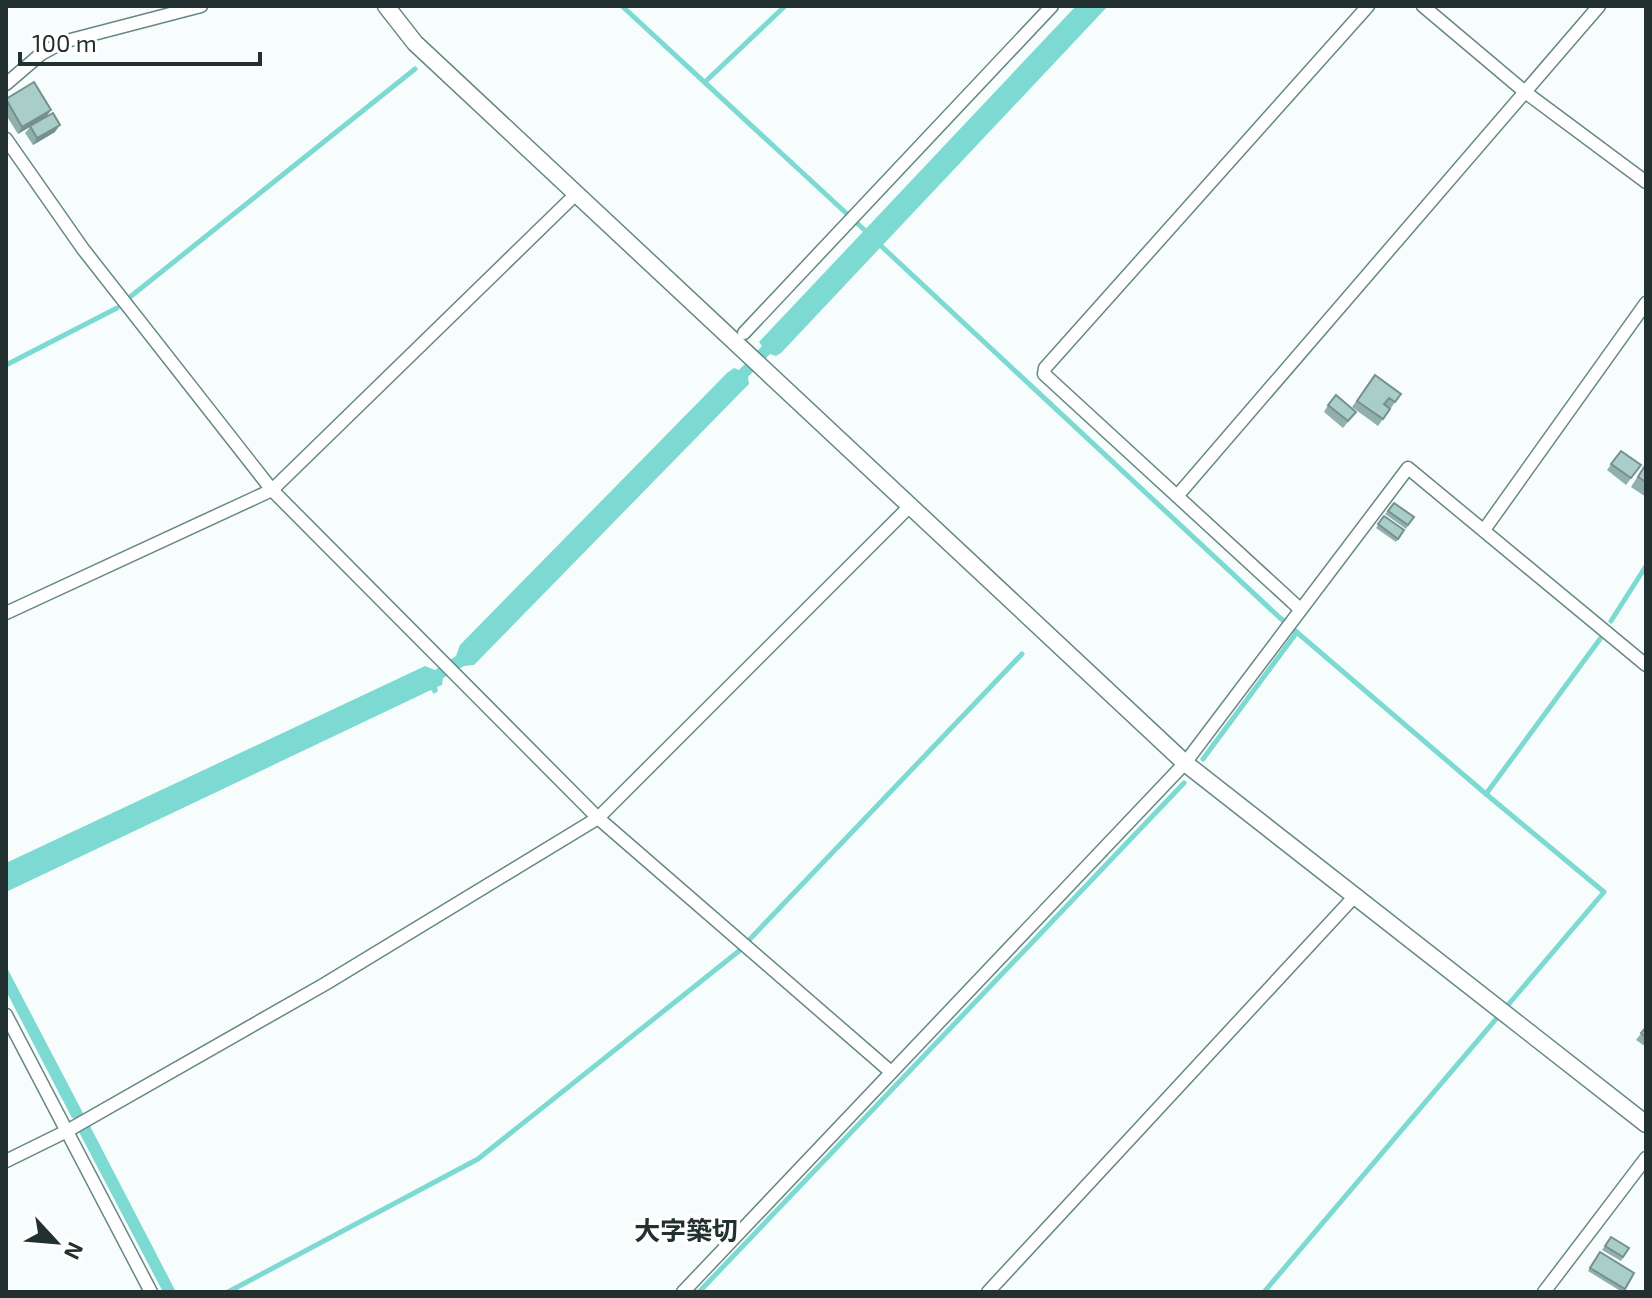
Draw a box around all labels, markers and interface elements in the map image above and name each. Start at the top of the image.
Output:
scale bar [20,16,260,66]
text: 100 m [32,28,97,57]
north arrow [16,1202,96,1282]
district label: 大字築切 [634,1214,738,1245]
text: N [60,1238,90,1264]

